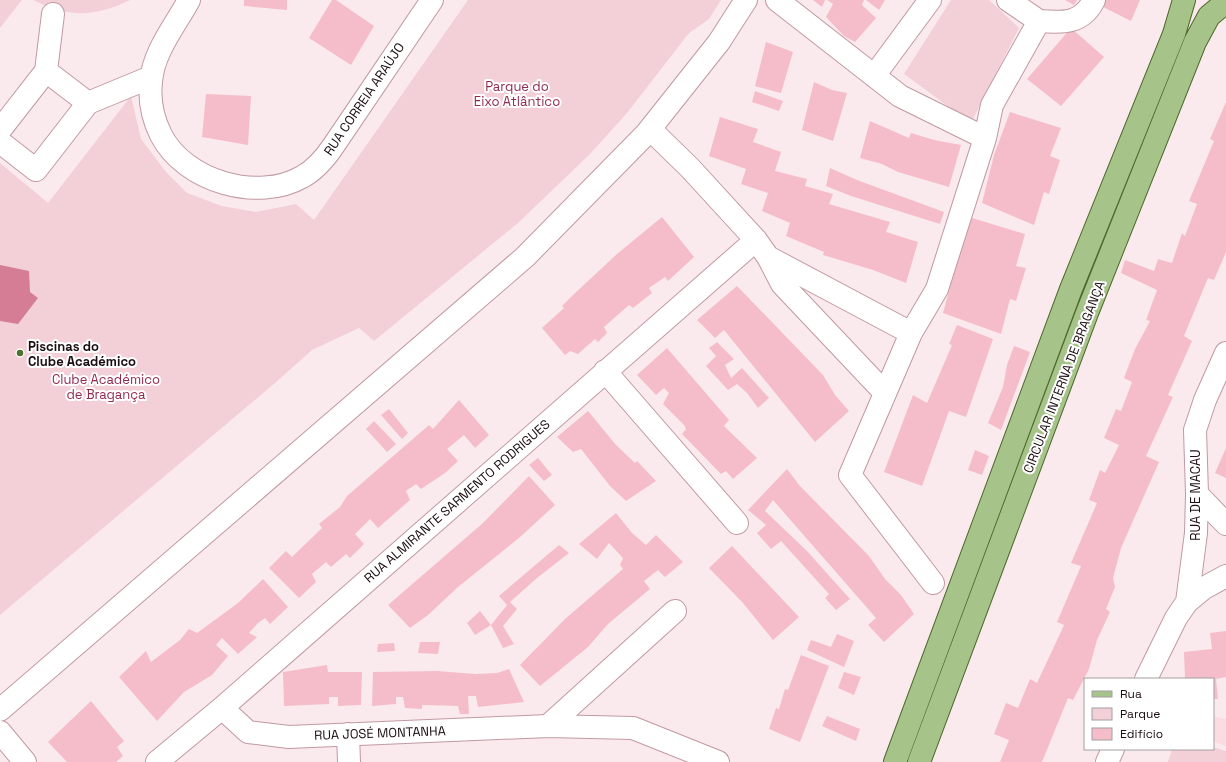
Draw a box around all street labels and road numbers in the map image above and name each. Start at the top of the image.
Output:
street label: RUA CORREIA ARAÚJO [320,39,408,159]
street label: CIRCULAR INTERNA DE BRAGANÇA [1019,278,1109,476]
street label: RUA ALMIRANTE SARMENTO RODRIGUES [361,416,553,586]
street label: RUA DE MACAU [1187,449,1204,541]
street label: RUA JOSÉ MONTANHA [314,722,446,744]

